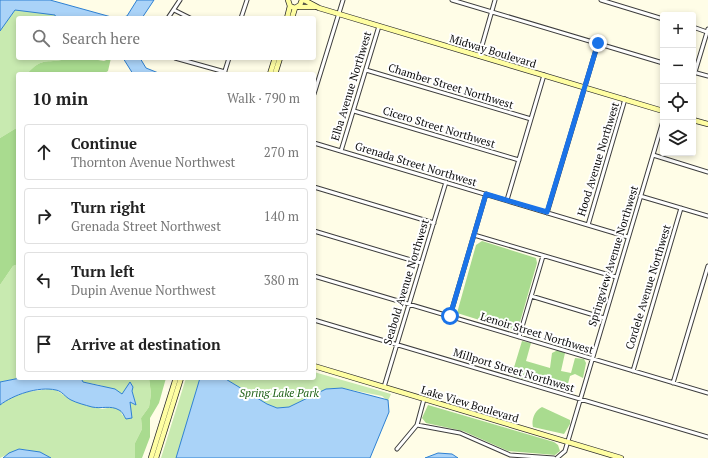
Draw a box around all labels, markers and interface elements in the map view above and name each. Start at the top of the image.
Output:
map controls [660,12,696,156]
button: + [660,12,696,48]
search box [16,16,316,60]
icon: search [30,27,52,49]
text: Search here [62,28,140,48]
street label: Elba Avenue Northwest [328,30,374,142]
street label: Midway Boulevard [448,31,538,71]
route end [589,34,607,52]
button: − [660,48,696,84]
street label: Chamber Street Northwest [387,60,515,112]
button: locate [660,84,696,120]
text: 10 min [32,87,88,110]
text: Walk · 790 m [227,89,300,107]
street label: Hood Avenue Northwest [574,100,622,218]
street label: Cicero Street Northwest [381,103,497,151]
button: layers [660,120,696,156]
text: Continue [71,133,137,153]
street label: Grenada Street Northwest [353,139,479,189]
icon: ahead [33,141,55,163]
text: 270 m [264,143,299,161]
text: Thornton Avenue Northwest [71,153,235,171]
street label: Springview Avenue Northwest [585,184,641,328]
text: Turn right [71,197,146,217]
icon: right [33,205,55,227]
text: 140 m [264,207,299,225]
text: Grenada Street Northwest [71,217,221,235]
street label: Seabold Avenue Northwest [380,217,432,347]
street label: Cordele Avenue Northwest [622,223,674,351]
text: Turn left [71,261,135,281]
icon: left [33,269,55,291]
text: 380 m [264,271,299,289]
text: Dupin Avenue Northwest [71,281,216,299]
route start [441,307,459,325]
street label: Lenoir Street Northwest [479,309,595,357]
icon: arrive [33,333,55,355]
text: Arrive at destination [71,334,221,354]
street label: Millport Street Northwest [452,345,576,395]
street label: Lake View Boulevard [419,382,521,426]
park label: Spring Lake Park [239,386,319,400]

